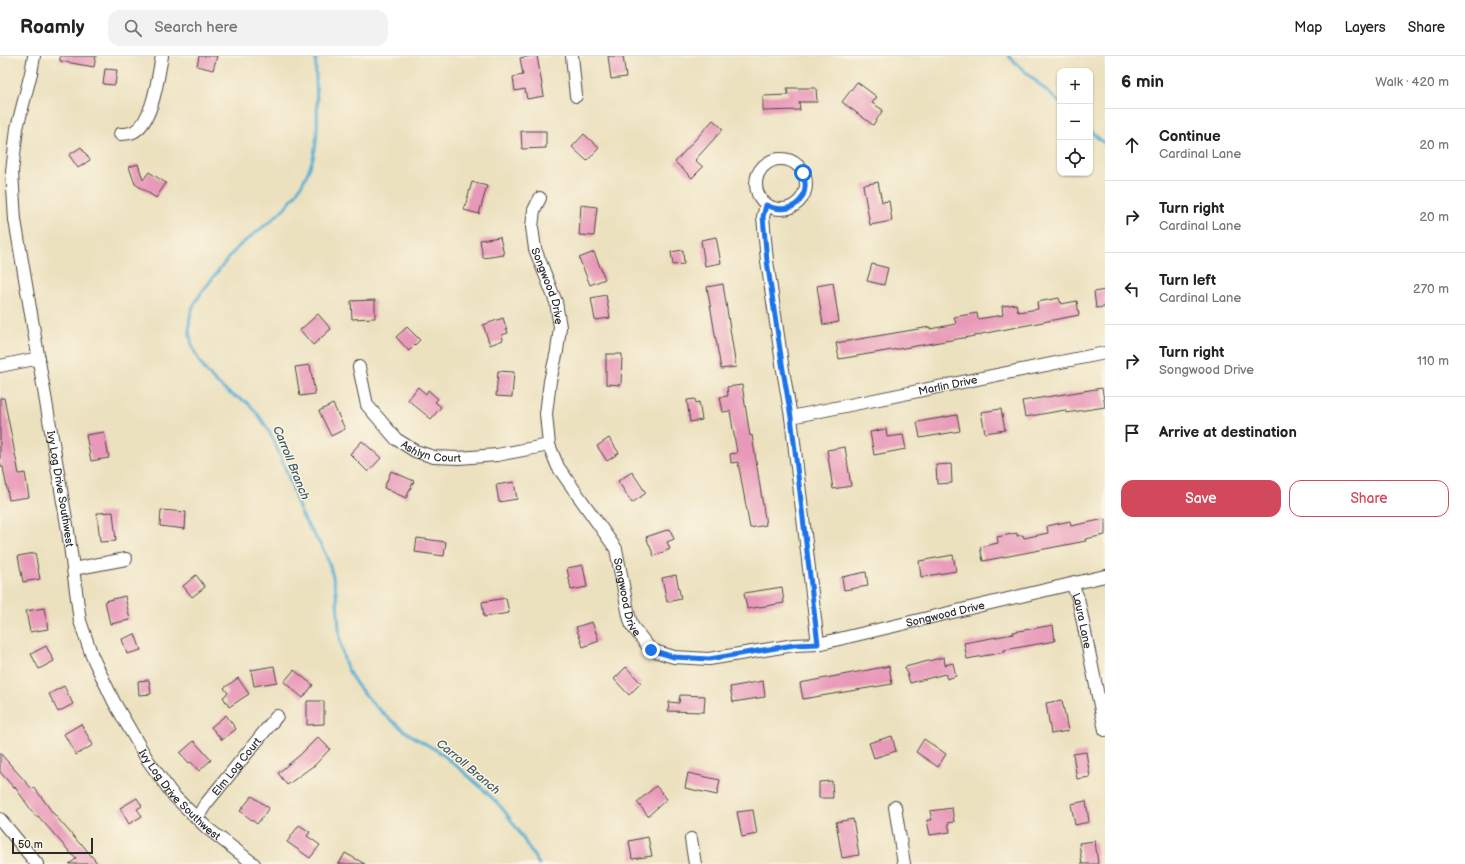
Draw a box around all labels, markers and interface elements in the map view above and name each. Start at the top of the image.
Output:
search box [108,10,388,46]
text: Roamly [20,16,84,39]
icon: search [122,17,144,39]
text: Search here [154,18,238,37]
text: Map [1294,19,1322,36]
text: Layers [1344,19,1386,36]
text: Share [1408,19,1445,36]
map controls [1057,68,1093,176]
button: + [1057,68,1093,104]
text: 6 min [1121,72,1164,92]
text: Walk · 420 m [1375,74,1449,90]
button: − [1057,104,1093,140]
text: Continue [1159,127,1221,146]
icon: ahead [1121,134,1143,156]
text: 20 m [1419,137,1449,153]
button: locate [1057,140,1093,176]
text: Cardinal Lane [1159,146,1241,162]
route start [794,164,812,182]
text: Turn right [1159,199,1224,218]
icon: right [1121,206,1143,228]
text: 20 m [1419,209,1449,225]
text: Cardinal Lane [1159,218,1241,234]
street label: Songwood Drive [529,246,566,326]
text: Turn left [1159,271,1216,290]
icon: left [1121,278,1143,300]
text: 270 m [1413,281,1449,297]
text: Cardinal Lane [1159,290,1241,306]
text: Turn right [1159,343,1224,362]
icon: right [1121,350,1143,372]
text: 110 m [1417,353,1449,369]
text: Songwood Drive [1159,362,1254,378]
street label: Marlin Drive [917,373,979,397]
icon: arrive [1121,422,1143,444]
text: Arrive at destination [1159,423,1297,442]
water label: Carroll Branch [269,424,313,503]
street label: Ivy Log Drive Southwest [45,430,77,548]
street label: Ashlyn Court [399,437,462,465]
button: Save [1121,480,1281,517]
button: Share [1289,480,1449,517]
street label: Songwood Drive [611,557,644,639]
street label: Laura Lane [1070,591,1095,650]
street label: Songwood Drive [905,598,986,629]
route end [642,641,660,659]
street label: Elm Log Court [209,734,264,798]
water label: Carroll Branch [433,736,503,798]
street label: Ivy Log Drive Southwest [136,747,224,843]
scale bar [12,836,93,855]
text: 50 m [18,838,43,851]

